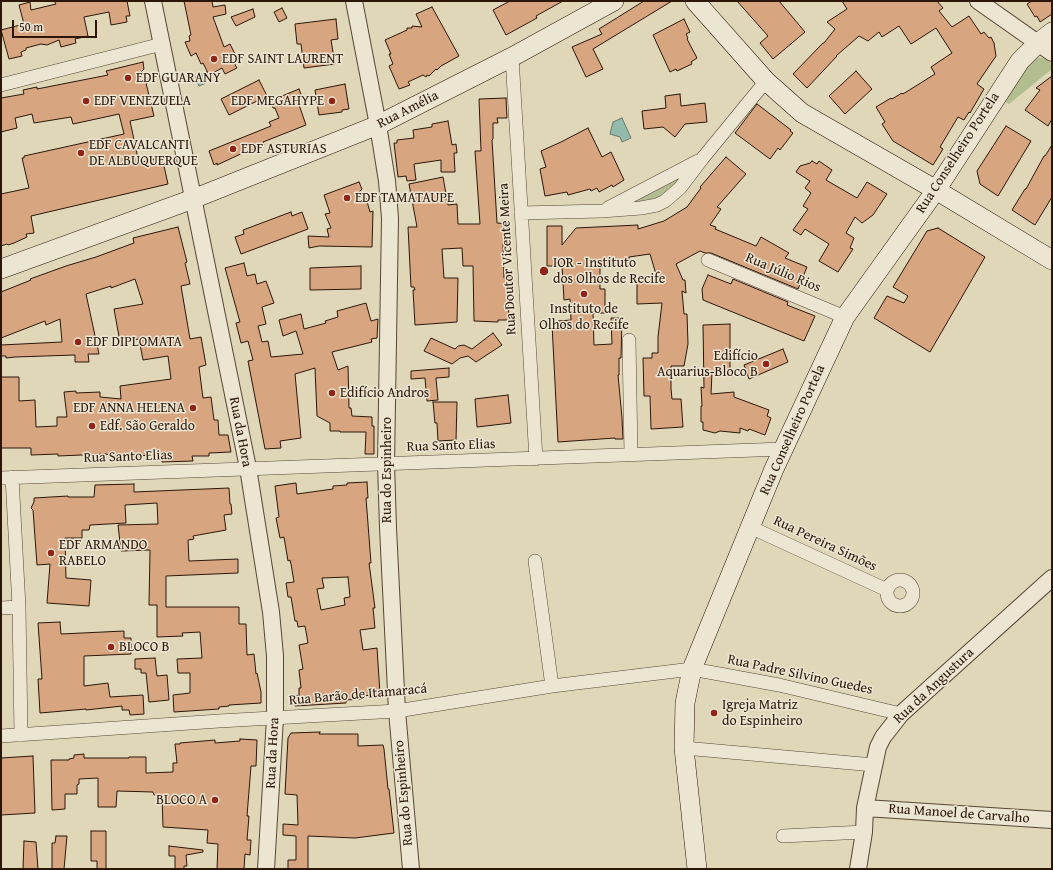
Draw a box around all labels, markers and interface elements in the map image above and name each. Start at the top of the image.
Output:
scale bar [14,12,99,38]
text: 50 m [19,18,43,35]
place label: EDF SAINT LAURENT [222,51,343,67]
marker: EDF SAINT LAURENT [209,54,219,64]
place label: EDF GUARANY [136,70,221,86]
marker: EDF GUARANY [123,73,133,83]
street label: Rua Amélia [375,87,441,133]
street label: Rua Conselheiro Portela [913,89,1003,217]
place label: EDF VENEZUELA [94,93,191,109]
place label: EDF MEGAHYPE [231,93,324,109]
marker: EDF VENEZUELA [81,96,91,106]
marker: EDF MEGAHYPE [327,96,337,106]
place label: EDF CAVALCANTI DE ALBUQUERQUE [89,137,198,170]
place label: EDF ASTURIAS [241,141,327,157]
marker: EDF ASTURIAS [228,144,238,154]
marker: EDF CAVALCANTI DE ALBUQUERQUE [76,148,86,158]
street label: Rua Doutor Vicente Meira [496,183,520,335]
place label: EDF TAMATAUPE [355,190,454,206]
marker: EDF TAMATAUPE [342,193,352,203]
street label: Rua Júlio Rios [743,250,823,296]
place label: IOR - Instituto dos Olhos de Recife [553,255,665,288]
marker: IOR - Instituto dos Olhos de Recife [538,265,550,277]
marker: Instituto de Olhos do Recife [579,289,589,299]
place label: Instituto de Olhos do Recife [539,301,629,334]
place label: EDF DIPLOMATA [86,334,182,350]
marker: EDF DIPLOMATA [73,337,83,347]
place label: Edifício Aquarius-Bloco B [657,348,758,380]
marker: Edifício Aquarius-Bloco B [761,359,771,369]
street label: Rua Conselheiro Portela [757,362,829,498]
place label: Edifício Andros [340,385,429,401]
marker: Edifício Andros [327,388,337,398]
street label: Rua da Hora [225,395,255,469]
place label: EDF ANNA HELENA [73,400,185,416]
marker: EDF ANNA HELENA [188,403,198,413]
street label: Rua do Espinheiro [379,417,395,523]
place label: Edf. São Geraldo [100,418,195,434]
marker: Edf. São Geraldo [87,421,97,431]
street label: Rua Santo Elias [406,436,496,456]
street label: Rua Santo Elias [83,447,173,467]
street label: Rua Pereira Simões [771,513,879,575]
place label: EDF ARMANDO RABELO [59,537,147,570]
marker: EDF ARMANDO RABELO [46,548,56,558]
place label: BLOCO B [119,639,169,655]
marker: BLOCO B [106,642,116,652]
street label: Rua da Angustura [890,644,978,728]
street label: Rua Padre Silvino Guedes [726,651,874,699]
street label: Rua Barão de Itamaracá [288,681,428,709]
place label: Igreja Matriz do Espinheiro [722,697,803,730]
marker: Igreja Matriz do Espinheiro [709,708,719,718]
street label: Rua da Hora [263,717,283,789]
street label: Rua do Espinheiro [391,739,417,847]
place label: BLOCO A [156,792,207,808]
marker: BLOCO A [210,795,220,805]
street label: Rua Manoel de Carvalho [888,801,1030,827]

